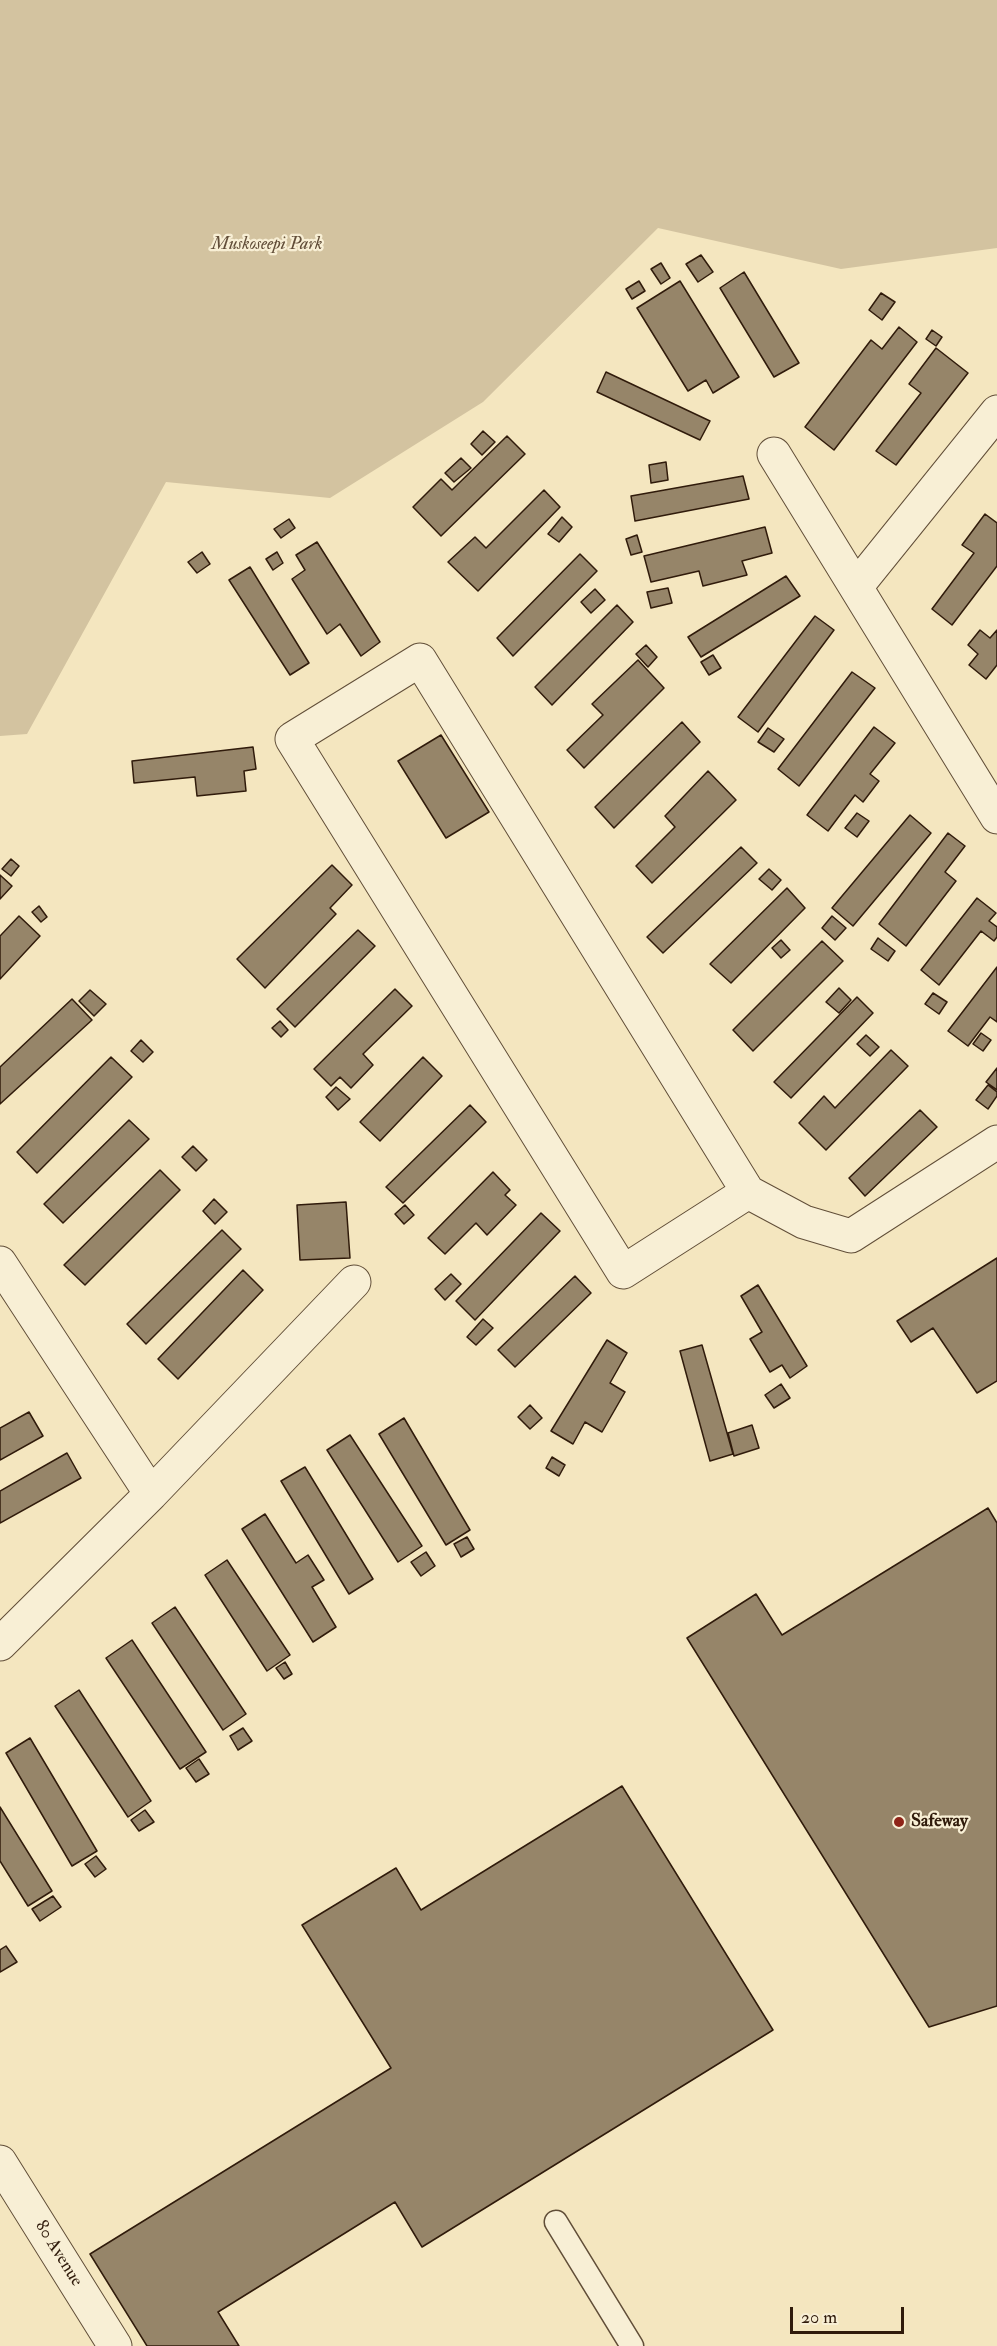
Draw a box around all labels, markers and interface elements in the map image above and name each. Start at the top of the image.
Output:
park label: Muskoseepi Park [211,234,323,256]
place label: Safeway [911,1811,968,1833]
marker: Safeway [892,1815,906,1829]
street label: 80 Avenue [29,2217,87,2291]
scale bar [793,2295,907,2333]
text: 20 m [801,2306,837,2329]

